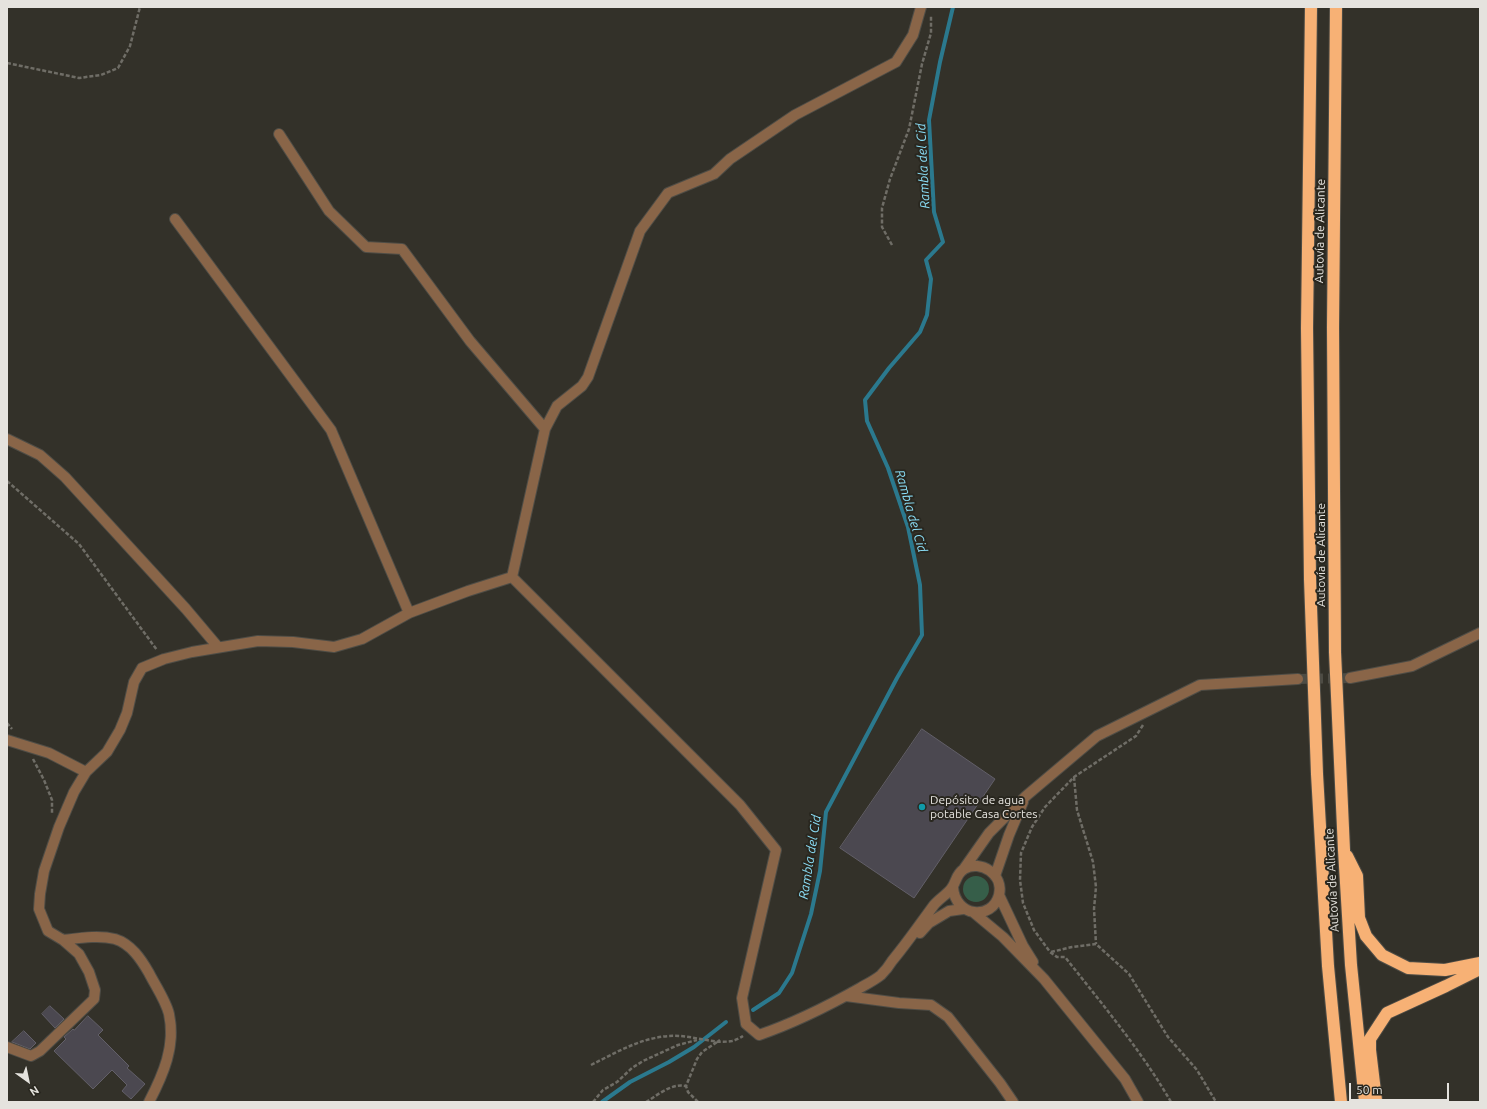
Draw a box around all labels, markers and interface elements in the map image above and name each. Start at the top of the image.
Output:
water label: Rambla del Cid [913,123,933,209]
street label: Autovía de Alicante [1312,179,1328,283]
water label: Rambla del Cid [892,468,930,554]
street label: Autovía de Alicante [1314,503,1328,607]
place label: Depósito de agua potable Casa Cortes [930,793,1038,821]
marker: Depósito de agua potable Casa Cortes [917,802,927,812]
water label: Rambla del Cid [796,814,824,900]
street label: Autovía de Alicante [1322,828,1342,932]
north arrow [8,1061,48,1101]
scale bar [1351,1075,1451,1101]
text: 50 m [1356,1083,1383,1096]
text: N [28,1084,41,1098]

